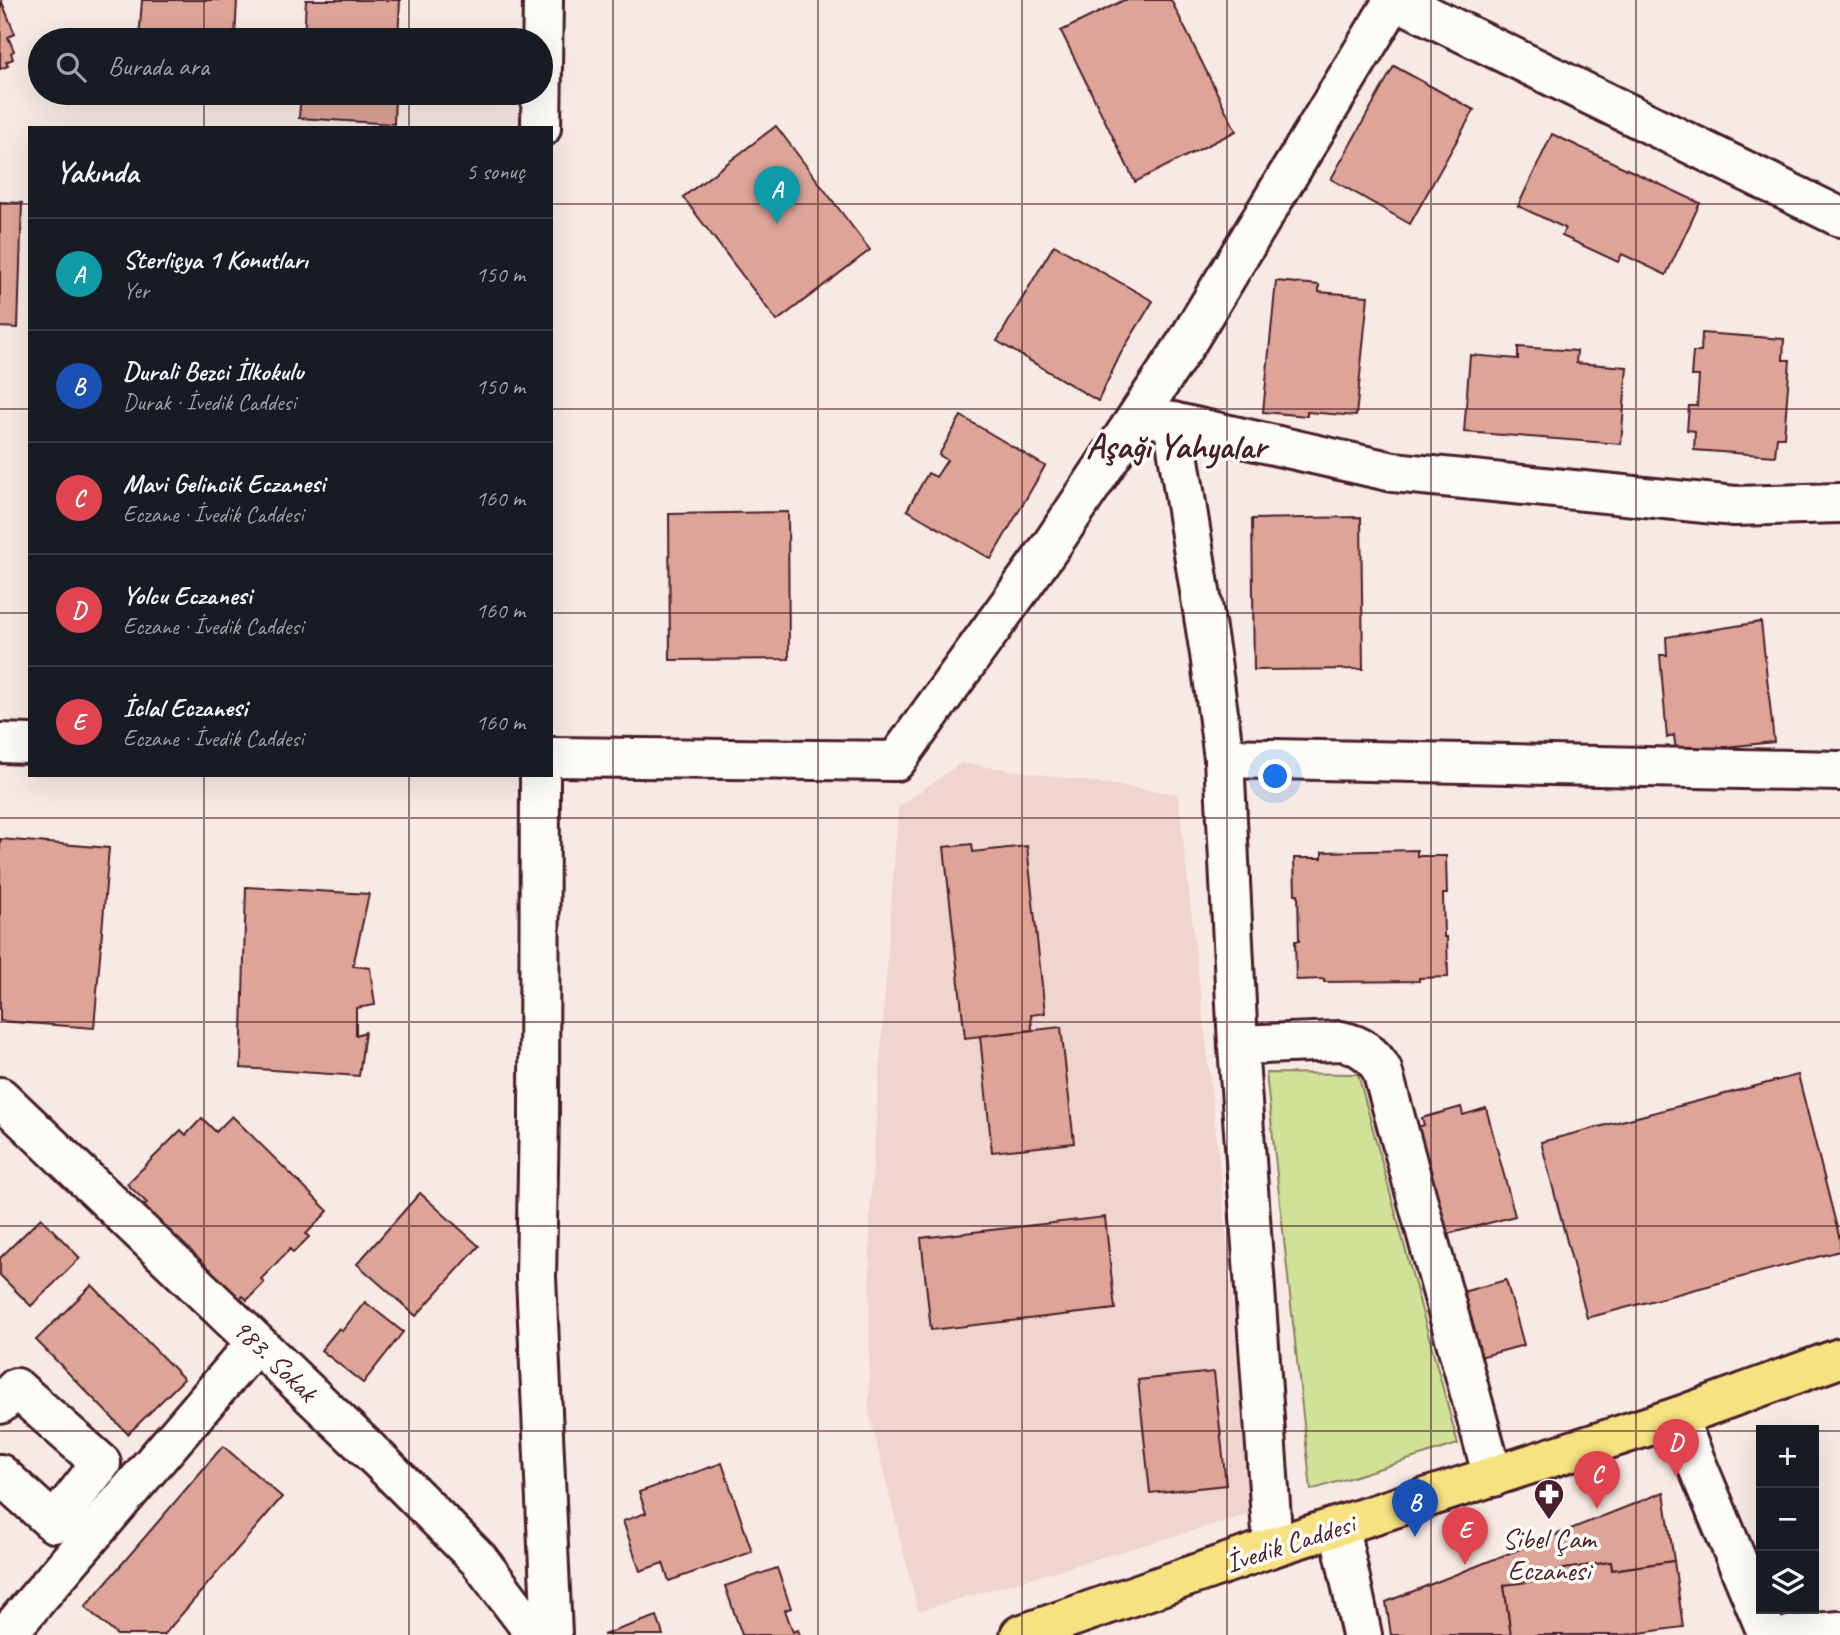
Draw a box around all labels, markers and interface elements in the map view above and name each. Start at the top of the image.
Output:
search box [28,28,553,105]
icon: search [52,48,90,86]
text: Burada ara [108,50,209,83]
text: Yakında [56,153,138,191]
text: 5 sonuç [466,157,525,186]
pin: A [754,166,800,224]
text: Sterliçya 1 Konutları [123,243,308,276]
text: A [73,260,85,289]
text: 150 m [476,260,525,289]
text: Yer [123,276,149,305]
text: Durali Bezci İlkokulu [123,355,303,388]
text: B [73,372,85,401]
text: 150 m [476,372,525,401]
text: Durak · İvedik Caddesi [123,388,296,417]
district label: Aşağı Yahyalar [1086,424,1269,469]
text: Mavi Gelincik Eczanesi [123,467,325,500]
text: C [74,484,84,513]
text: 160 m [476,484,525,513]
text: Eczane · İvedik Caddesi [123,500,303,529]
text: Yolcu Eczanesi [123,579,252,612]
text: D [72,596,86,625]
text: 160 m [476,596,525,625]
text: Eczane · İvedik Caddesi [123,612,303,641]
text: İclal Eczanesi [123,691,247,724]
text: E [73,708,85,737]
text: 160 m [476,708,525,737]
text: Eczane · İvedik Caddesi [123,724,303,753]
your location [1258,759,1292,793]
street label: 983. Sokak [225,1311,326,1410]
pin: D [1653,1419,1699,1477]
map controls [1756,1425,1819,1614]
button: + [1756,1425,1819,1488]
pin: C [1574,1451,1620,1509]
pharmacy icon: Sibel Çam Eczanesi [1532,1477,1566,1521]
pin: B [1392,1479,1438,1537]
button: − [1756,1488,1819,1551]
street label: İvedik Caddesi [1221,1505,1362,1580]
pin: E [1442,1507,1488,1565]
place label: Sibel Çam Eczanesi [1502,1521,1598,1588]
button: layers [1756,1551,1819,1614]

